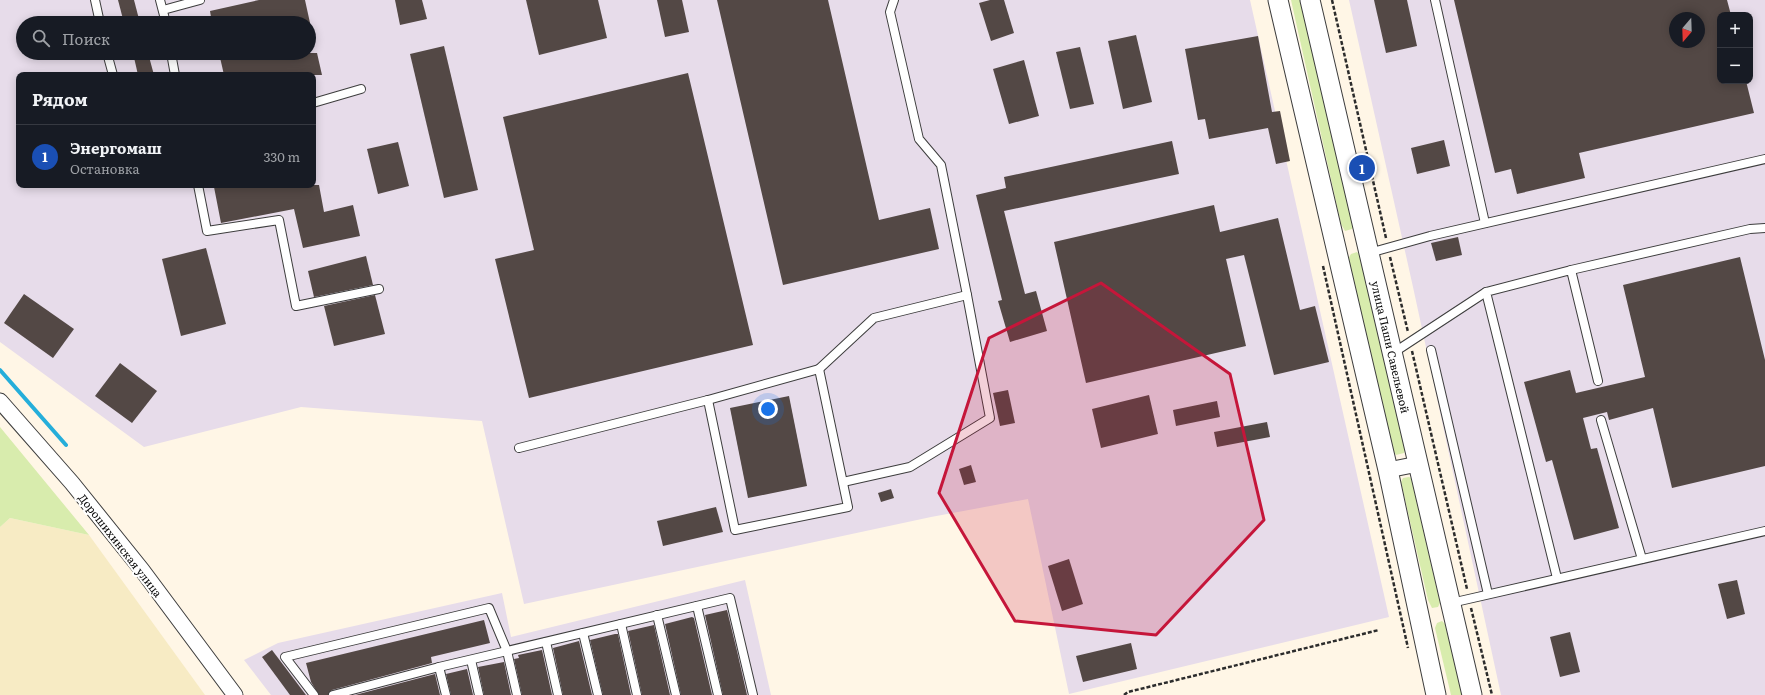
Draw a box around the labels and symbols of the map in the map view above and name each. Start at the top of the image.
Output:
north arrow [1669,12,1705,48]
pin: 1 [1349,153,1375,183]
street label: улица Паши Савельевой [1368,279,1414,415]
your location [758,399,778,419]
street label: Дорошихинская улица [76,490,167,600]

